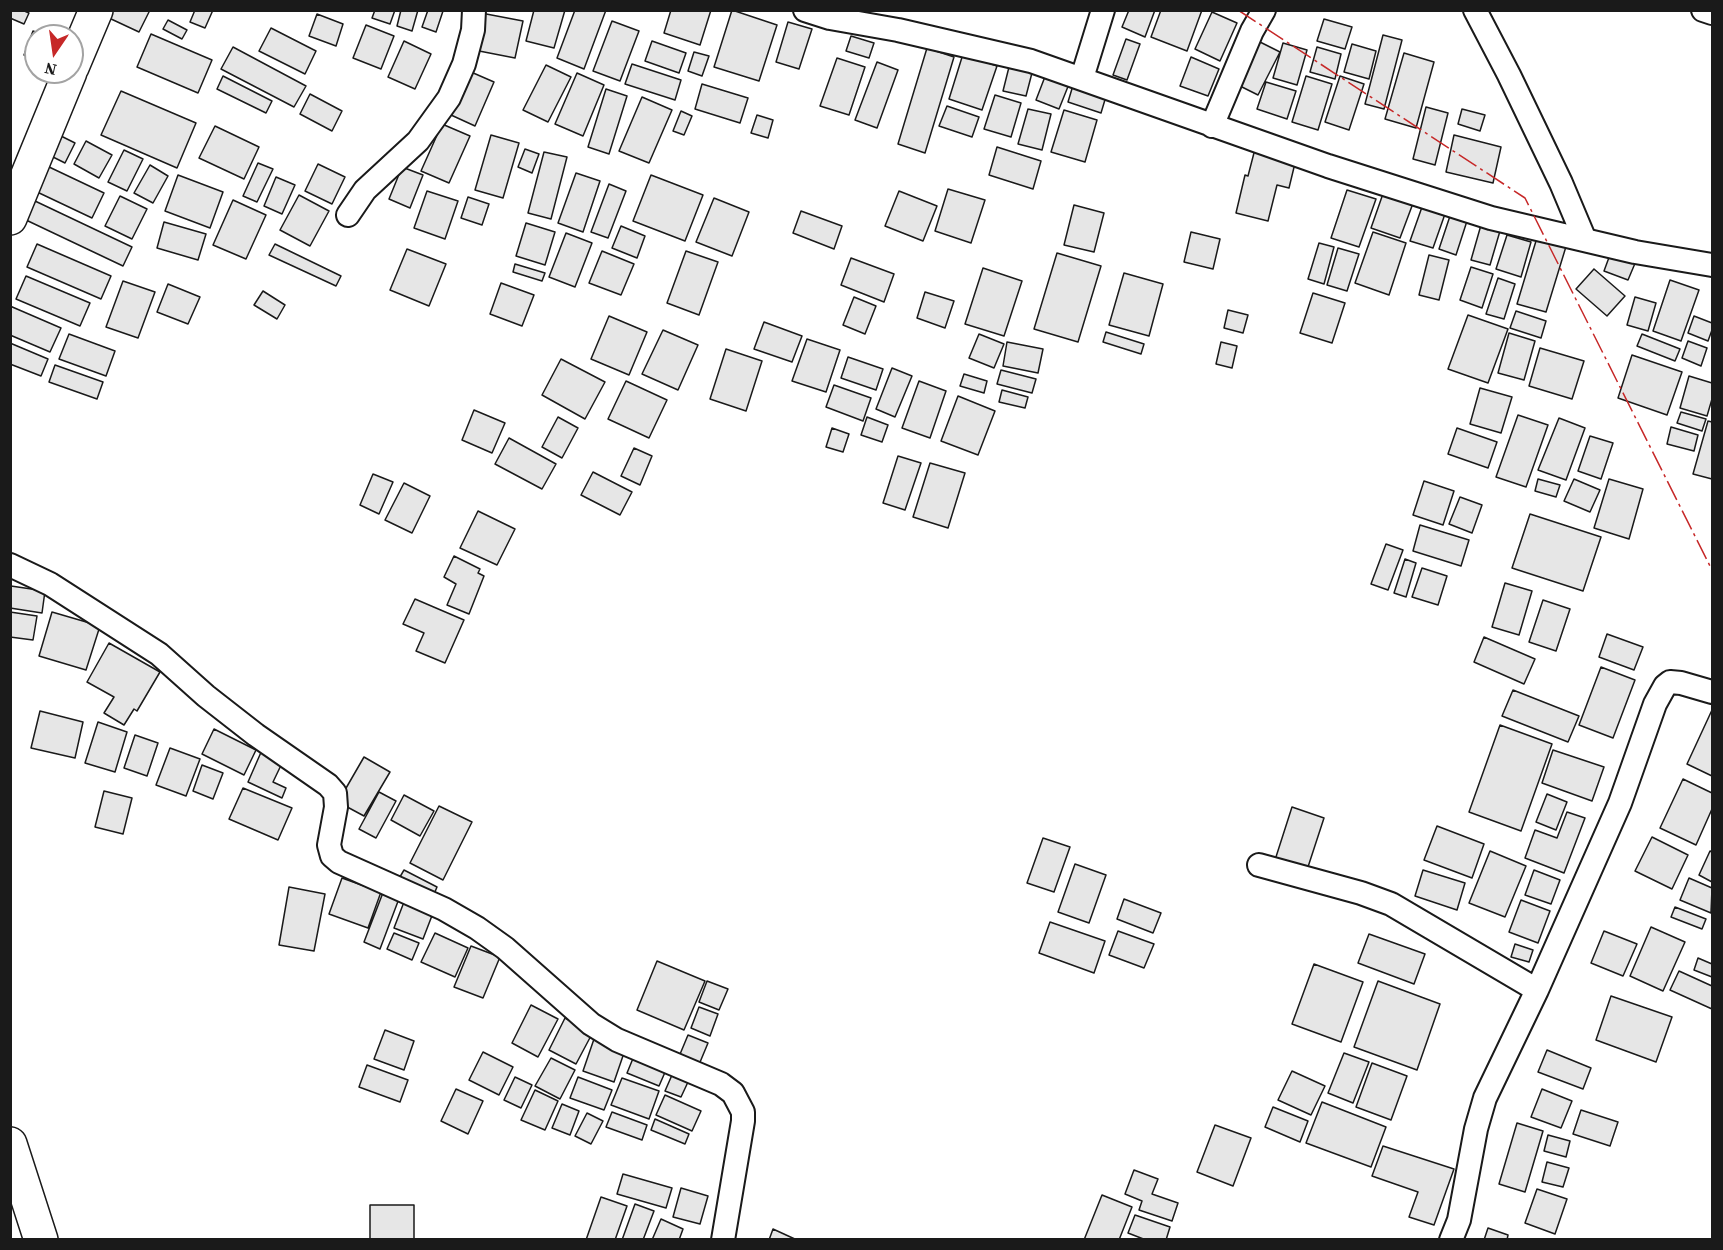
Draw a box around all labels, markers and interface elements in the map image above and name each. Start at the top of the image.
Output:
north arrow [24,24,84,84]
text: N [42,58,59,82]

